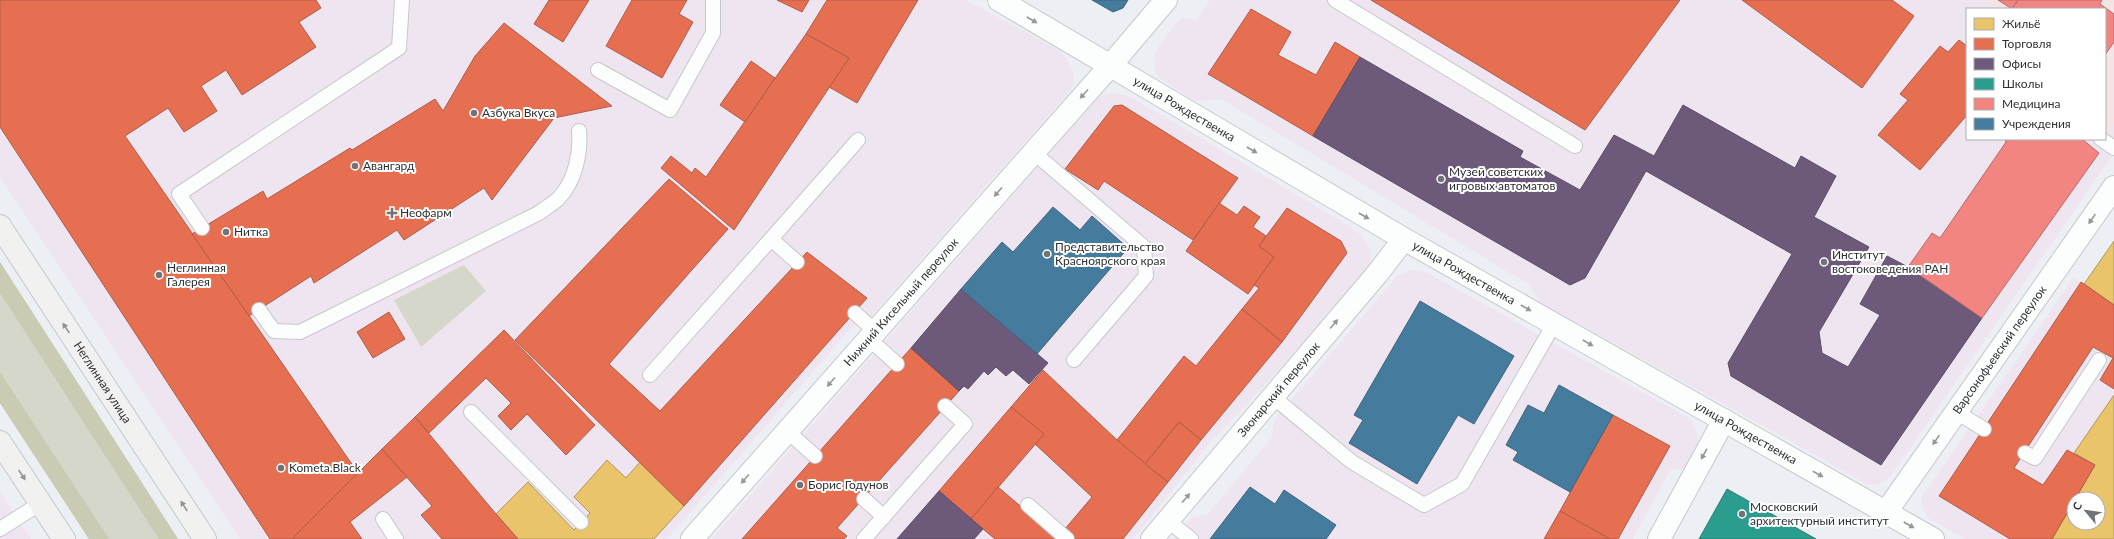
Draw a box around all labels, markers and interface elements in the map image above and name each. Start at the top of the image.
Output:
legend [1966,8,2106,140]
one-way arrow [1027,16,1038,23]
text: Жильё [2002,16,2040,31]
text: Торговля [2002,36,2052,51]
text: Офисы [2002,56,2041,71]
street label: улица Рождественка [1131,73,1238,145]
text: Школы [2002,76,2043,91]
one-way arrow [1079,89,1089,99]
text: Медицина [2002,96,2060,111]
place label: Азбука Вкуса [482,105,555,120]
marker: Азбука Вкуса [469,108,479,118]
text: Учреждения [2002,116,2071,131]
one-way arrow [1246,146,1258,153]
place label: Авангард [363,158,415,173]
marker: Авангард [350,161,360,171]
place label: Музей советских игровых автоматов [1449,164,1555,193]
marker: Музей советских игровых автоматов [1436,174,1446,184]
one-way arrow [994,187,1003,197]
place label: Неофарм [400,205,452,220]
marker: Неофарм [387,208,397,218]
one-way arrow [1358,212,1370,219]
one-way arrow [2088,214,2096,224]
place label: Нитка [234,224,268,239]
marker: Нитка [221,227,231,237]
street label: Нижний Кисельный переулок [840,234,962,369]
street label: улица Рождественка [1410,237,1518,308]
place label: Представительство Красноярского края [1055,239,1165,268]
place label: Институт востоковедения РАН [1832,247,1948,276]
marker: Представительство Красноярского края [1042,249,1052,259]
marker: Институт востоковедения РАН [1819,257,1829,267]
place label: Неглинная Галерея [167,260,226,289]
marker: Неглинная Галерея [154,270,164,280]
street label: Варсонофьевский переулок [1949,282,2050,417]
one-way arrow [1520,305,1532,312]
one-way arrow [1329,319,1338,330]
one-way arrow [63,322,70,333]
street label: Неглинная улица [71,338,135,426]
street label: Звонарский переулок [1234,338,1323,440]
one-way arrow [1582,340,1594,347]
one-way arrow [826,376,835,387]
street label: улица Рождественка [1692,397,1800,467]
one-way arrow [1932,435,1940,445]
one-way arrow [1701,448,1708,460]
place label: Kometa.Black [289,460,362,475]
marker: Kometa.Black [276,463,286,473]
one-way arrow [18,469,26,480]
one-way arrow [1812,470,1824,477]
one-way arrow [740,474,749,484]
place label: Борис Годунов [808,477,888,492]
marker: Борис Годунов [795,480,805,490]
north arrow [2066,491,2106,531]
one-way arrow [1181,493,1190,504]
place label: Московский архитектурный институт [1750,499,1889,528]
text: С [2069,499,2085,512]
one-way arrow [180,501,188,512]
marker: Московский архитектурный институт [1737,509,1747,519]
one-way arrow [1903,522,1915,529]

